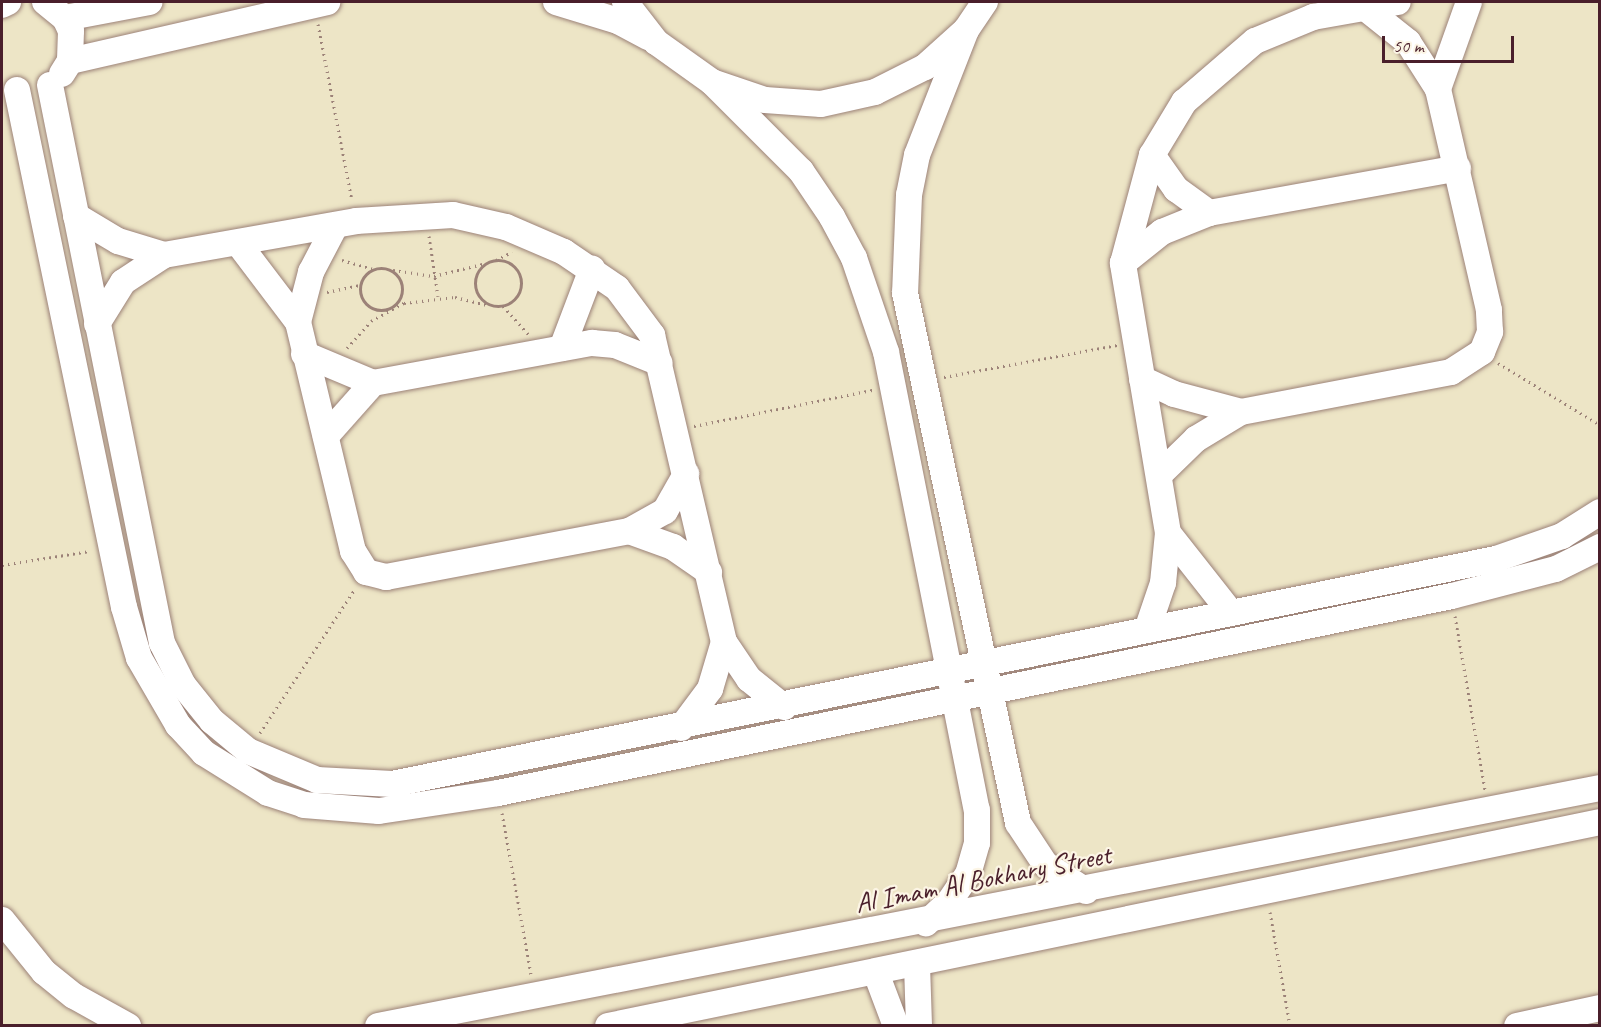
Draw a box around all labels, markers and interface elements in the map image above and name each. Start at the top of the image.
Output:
scale bar [1385,24,1517,62]
text: 50 m [1393,35,1424,57]
street label: Al Imam Al Bokhary Street [852,838,1114,920]

